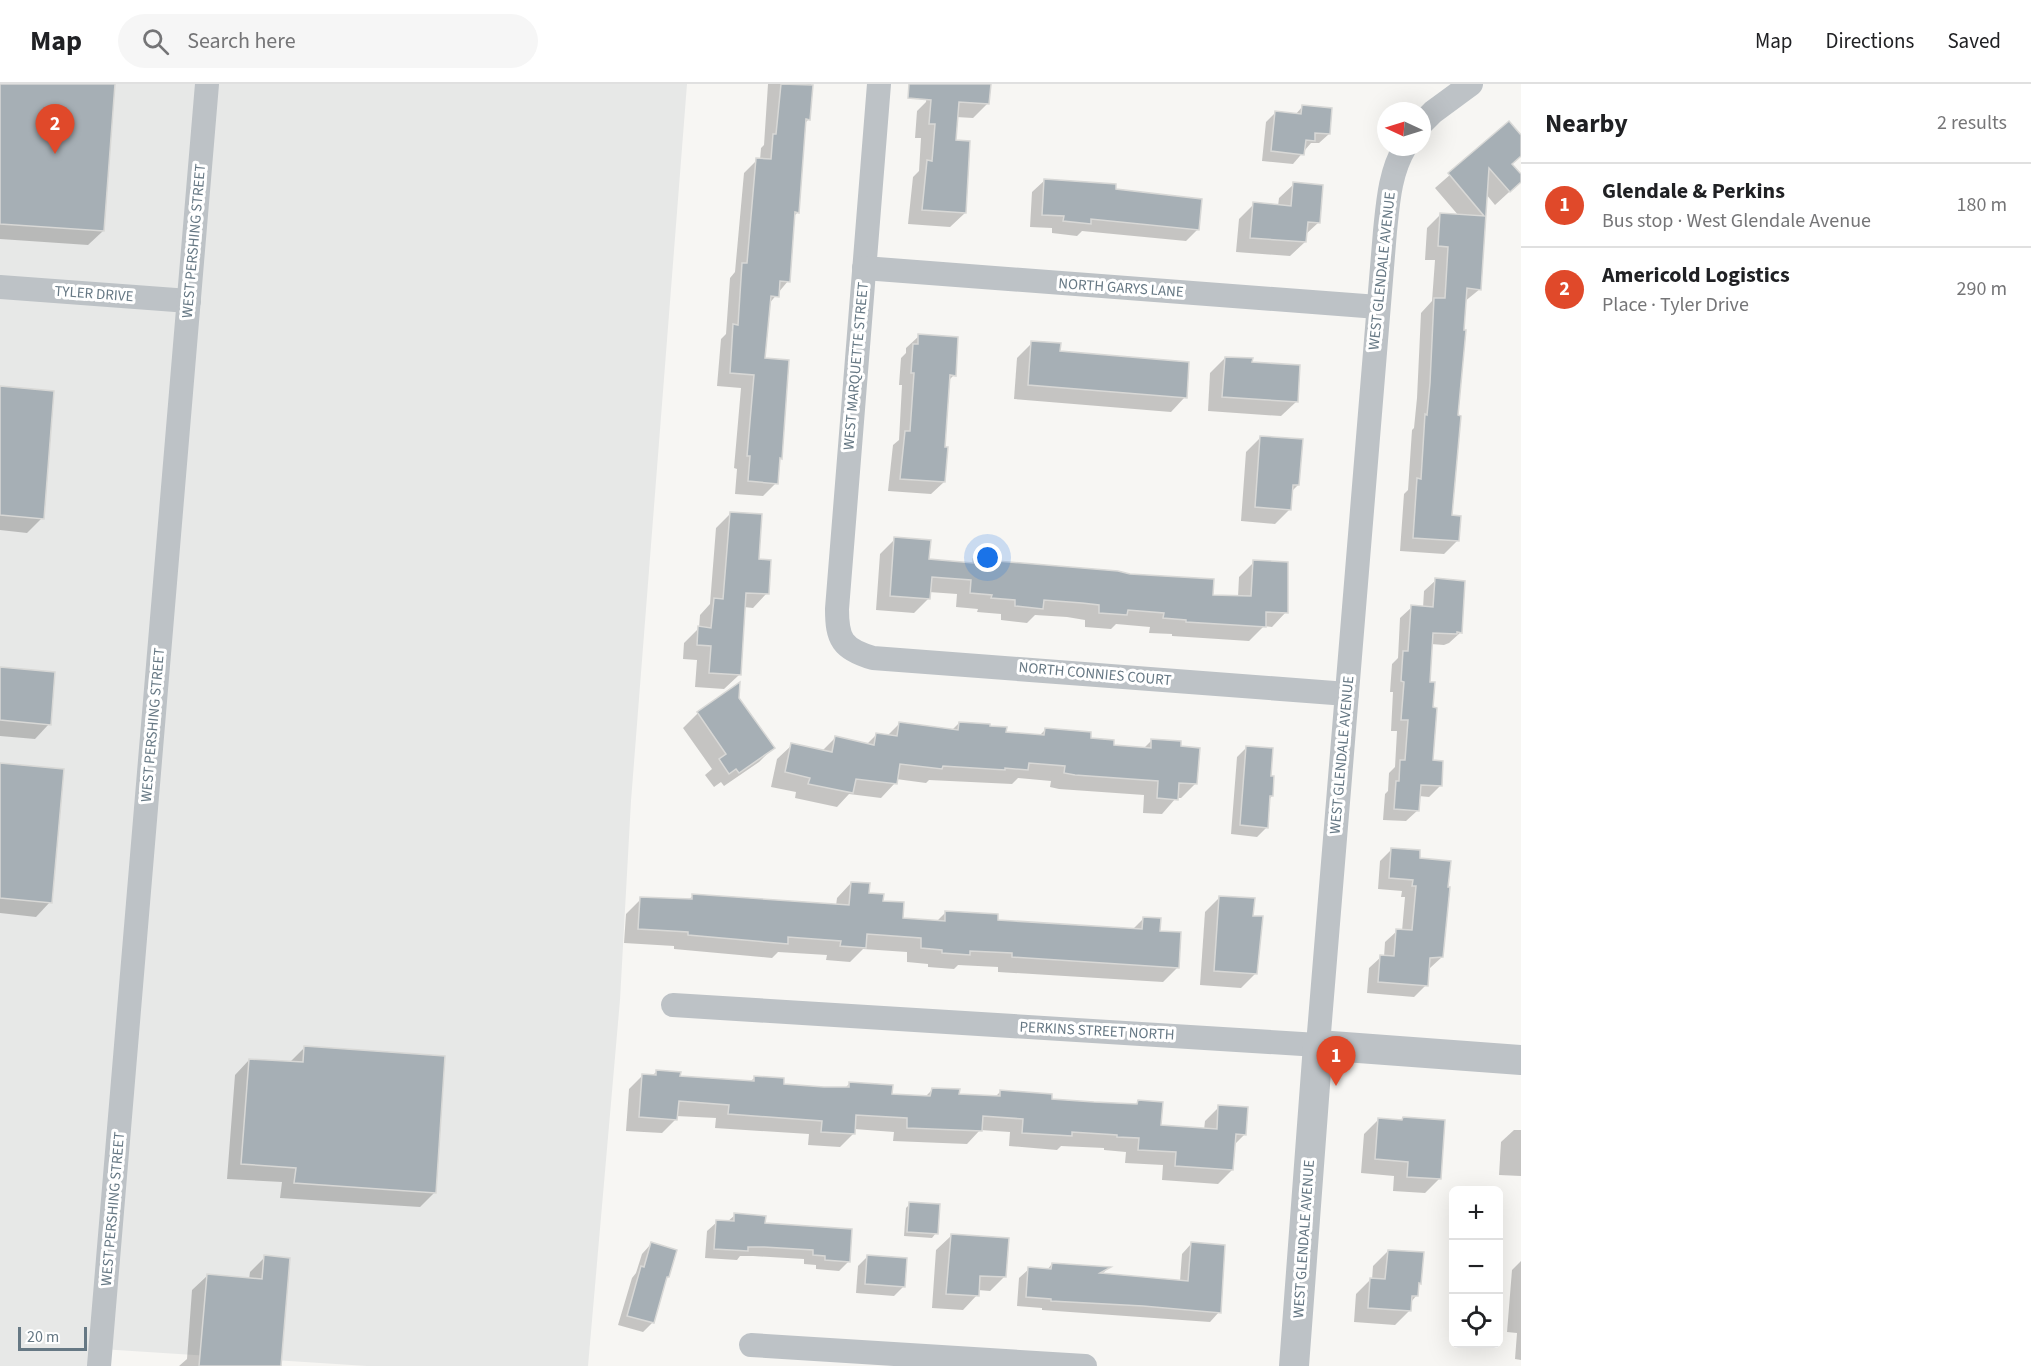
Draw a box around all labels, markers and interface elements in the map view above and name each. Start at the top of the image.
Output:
search box [118,14,538,68]
text: Map [30,21,82,61]
icon: search [139,25,172,58]
text: Search here [187,25,296,57]
text: Map [1755,26,1793,56]
text: Directions [1826,26,1914,56]
text: Saved [1947,26,2001,56]
north arrow [1377,102,1431,156]
pin: 2 [36,104,74,154]
text: Nearby [1545,105,1628,142]
text: 2 results [1937,109,2007,137]
street label: WEST PERSHING STREET [177,163,211,319]
text: Glendale & Perkins [1602,175,1785,207]
street label: WEST GLENDALE AVENUE [1363,191,1401,351]
text: 1 [1559,191,1570,219]
text: 180 m [1957,191,2007,219]
text: Bus stop · West Glendale Avenue [1602,207,1871,235]
text: Americold Logistics [1602,259,1790,291]
street label: NORTH GARYS LANE [1058,273,1185,303]
text: 2 [1559,275,1570,303]
text: 290 m [1957,275,2007,303]
street label: TYLER DRIVE [54,281,134,307]
street label: WEST MARQUETTE STREET [838,281,874,451]
text: Place · Tyler Drive [1602,291,1749,319]
your location [973,543,1002,572]
street label: WEST PERSHING STREET [136,647,170,803]
street label: NORTH CONNIES COURT [1018,657,1172,691]
street label: WEST GLENDALE AVENUE [1325,675,1359,835]
street label: PERKINS STREET NORTH [1019,1016,1175,1046]
pin: 1 [1316,1036,1356,1086]
street label: WEST PERSHING STREET [96,1131,130,1287]
street label: WEST GLENDALE AVENUE [1288,1159,1320,1319]
map controls [1449,1186,1503,1348]
button: + [1449,1186,1503,1240]
button: − [1449,1240,1503,1294]
button: locate [1449,1294,1503,1348]
scale bar [18,1324,87,1352]
text: 20 m [27,1326,59,1348]

